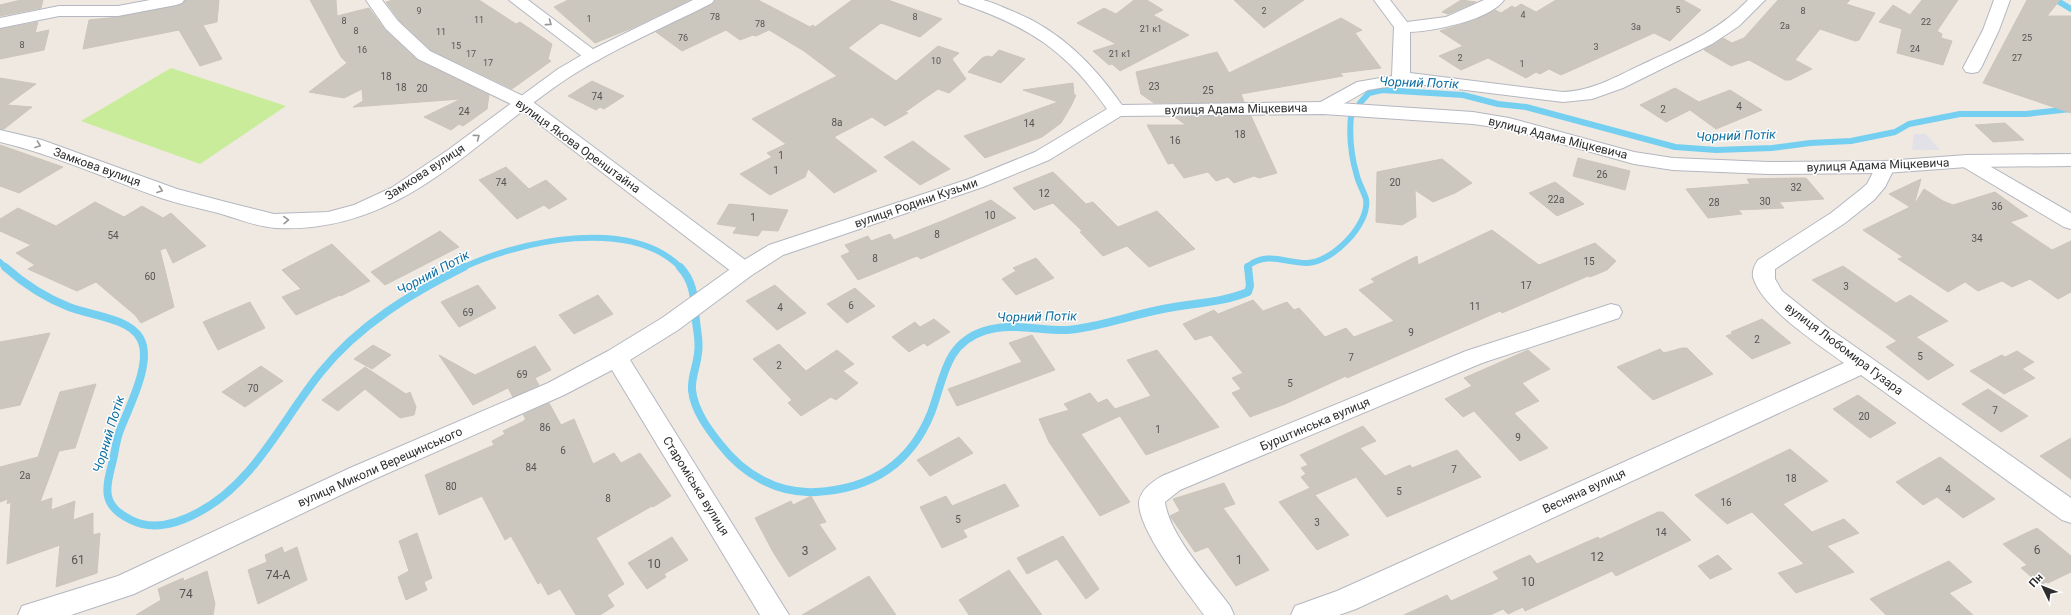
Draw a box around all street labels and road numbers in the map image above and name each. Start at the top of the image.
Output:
street label: вулиця Якова Оренштайна [513,96,643,196]
street label: вулиця Адама Міцкевича [1164,101,1308,117]
street label: вулиця Адама Міцкевича [1487,114,1629,162]
street label: Замкова вулиця [383,141,467,203]
street label: Замкова вулиця [51,145,143,189]
street label: вулиця Адама Міцкевича [1806,156,1950,174]
street label: вулиця Родини Кузьми [853,175,979,231]
street label: вулиця Любомира Гузара [1782,300,1906,398]
street label: Бурштинська вулиця [1258,395,1372,453]
street label: вулиця Миколи Верещинського [296,424,465,510]
street label: Староміська вулиця [660,434,732,538]
street label: Весняна вулиця [1540,466,1628,516]

